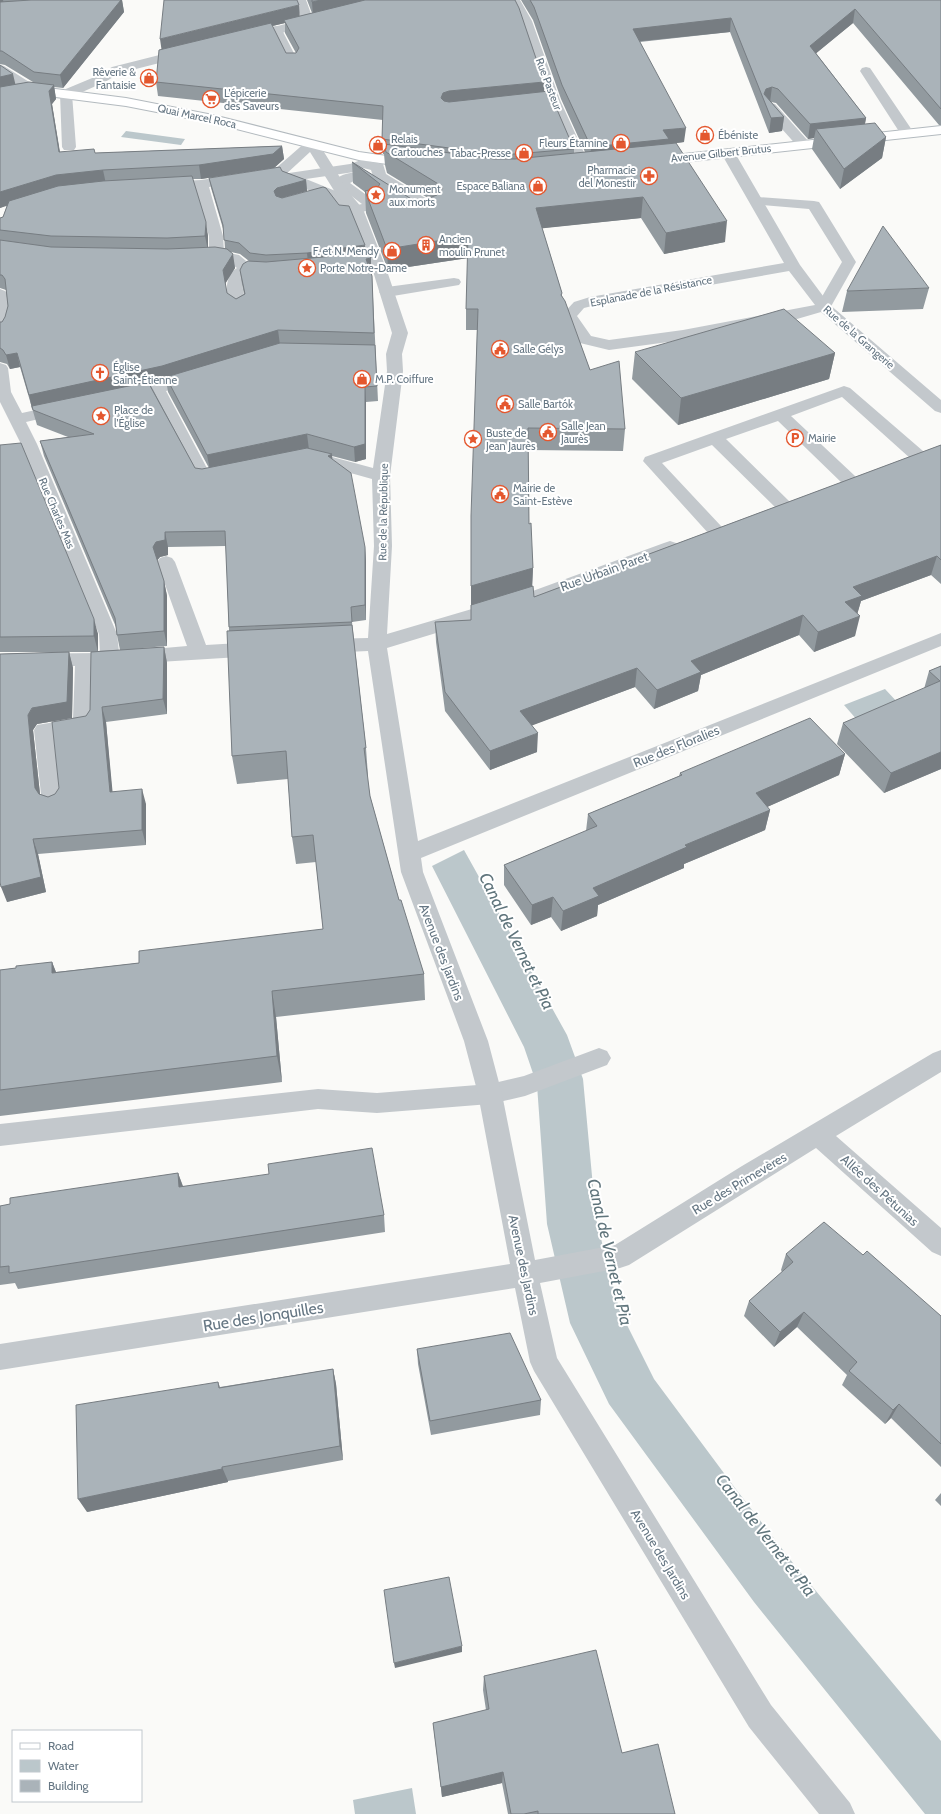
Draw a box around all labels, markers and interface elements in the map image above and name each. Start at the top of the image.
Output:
street label: Rue Pasteur [533,56,566,113]
place label: Rêverie & Fantaisie [92,65,136,92]
shop icon: Rêverie & Fantaisie [139,68,159,88]
place label: L'épicerie des Saveurs [224,86,279,113]
supermarket icon: L'épicerie des Saveurs [201,89,221,109]
street label: Quai Marcel Roca [156,101,238,131]
shop icon: Ébéniste [695,125,715,145]
place label: Ébéniste [718,128,759,142]
place label: Relais Cartouches [391,132,444,159]
shop icon: Fleurs Étamine [611,133,631,153]
shop icon: Relais Cartouches [368,135,388,155]
place label: Fleurs Étamine [539,136,608,150]
street label: Avenue Gilbert Brutus [670,141,772,165]
shop icon: Tabac-Presse [514,143,534,163]
place label: Tabac-Presse [450,146,511,160]
place label: Pharmacie del Monestir [578,163,637,190]
pharmacy icon: Pharmacie del Monestir [639,166,659,186]
shop icon: Espace Baliana [528,176,548,196]
place label: Espace Baliana [456,179,526,193]
place label: Monument aux morts [389,182,441,209]
place icon: Monument aux morts [366,185,386,205]
place label: Ancien moulin Prunet [439,232,505,259]
building icon: Ancien moulin Prunet [416,235,436,255]
shop icon: F. et N. Mendy [382,241,402,261]
place label: F. et N. Mendy [313,244,379,258]
place icon: Porte Notre-Dame [297,258,317,278]
place label: Porte Notre-Dame [320,261,407,275]
street label: Esplanade de la Résistance [589,272,714,310]
street label: Rue de la Grangerie [821,302,898,372]
public building icon: Salle Gélys [490,339,510,359]
place label: Salle Gélys [513,342,564,356]
place label: Église Saint-Étienne [113,360,177,387]
church icon: Église Saint-Étienne [90,363,110,383]
shop icon: M.P. Coiffure [352,369,372,389]
place label: M.P. Coiffure [375,372,434,386]
public building icon: Salle Bartók [495,394,515,414]
place label: Salle Bartók [518,397,573,411]
place label: Place de l'Église [114,403,153,430]
place icon: Place de l'Église [91,406,111,426]
place label: Salle Jean Jaurès [560,419,606,446]
public building icon: Salle Jean Jaurès [538,422,558,442]
place label: Buste de Jean Jaurès [485,426,536,453]
parking icon: Mairie [785,428,805,448]
place icon: Buste de Jean Jaurès [463,429,483,449]
place label: Mairie [808,431,836,445]
street label: Rue de la République [375,463,391,561]
street label: Rue Charles Mas [36,475,78,551]
place label: Mairie de Saint-Estève [513,481,573,508]
public building icon: Mairie de Saint-Estève [490,484,510,504]
street label: Rue Urbain Paret [558,547,651,594]
street label: Rue des Floralies [631,721,722,771]
water label: Canal de Vernet et Pia [475,869,559,1013]
street label: Avenue des Jardins [416,901,468,1003]
street label: Rue des Primevères [689,1148,790,1218]
street label: Allée des Pétunias [838,1151,923,1230]
water label: Canal de Vernet et Pia [583,1177,637,1327]
street label: Avenue des Jardins [506,1213,543,1317]
street label: Rue des Jonquilles [202,1298,325,1335]
water label: Canal de Vernet et Pia [712,1470,820,1600]
street label: Avenue des Jardins [628,1506,695,1602]
legend [12,1730,142,1802]
text: Road [48,1738,74,1753]
text: Water [48,1758,79,1773]
text: Building [48,1778,90,1793]

